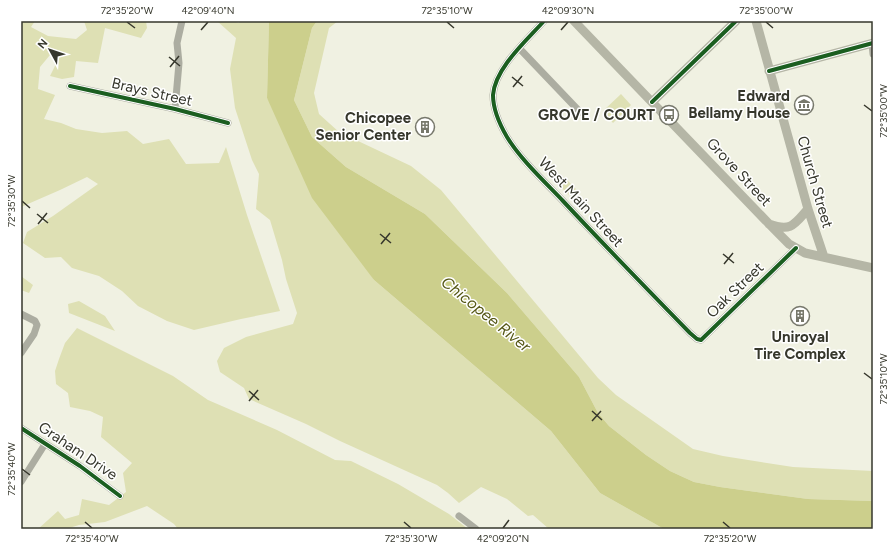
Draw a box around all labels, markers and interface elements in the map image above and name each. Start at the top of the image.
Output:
text: 72°35'20"W [101,4,154,17]
text: 42°09'40"N [181,4,235,17]
text: 72°35'10"W [421,4,473,17]
text: 42°09'30"N [542,4,594,17]
text: 72°35'00"W [739,4,793,17]
north arrow [30,30,70,70]
text: N [35,36,50,51]
street label: Brays Street [110,74,194,110]
text: 72°35'00"W [877,84,890,138]
place label: Edward Bellamy House [688,87,791,122]
museum icon: Edward Bellamy House [793,94,815,116]
bus stop icon: GROVE / COURT [658,104,680,126]
place label: GROVE / COURT [538,106,655,124]
place label: Chicopee Senior Center [316,109,412,144]
building icon: Chicopee Senior Center [414,116,436,138]
street label: Grove Street [703,134,775,210]
street label: Church Street [793,134,837,230]
street label: West Main Street [535,153,627,251]
text: 72°35'30"W [5,174,18,227]
street label: Oak Street [703,258,767,322]
water label: Chicopee River [438,272,535,356]
building icon: Uniroyal Tire Complex [789,305,811,327]
place label: Uniroyal Tire Complex [754,328,846,363]
text: 72°35'10"W [877,353,890,405]
street label: Graham Drive [35,418,121,484]
text: 72°35'40"W [5,442,18,496]
text: 72°35'40"W [65,532,119,545]
text: 72°35'30"W [385,532,438,545]
text: 42°09'20"N [477,532,529,545]
text: 72°35'20"W [704,532,757,545]

